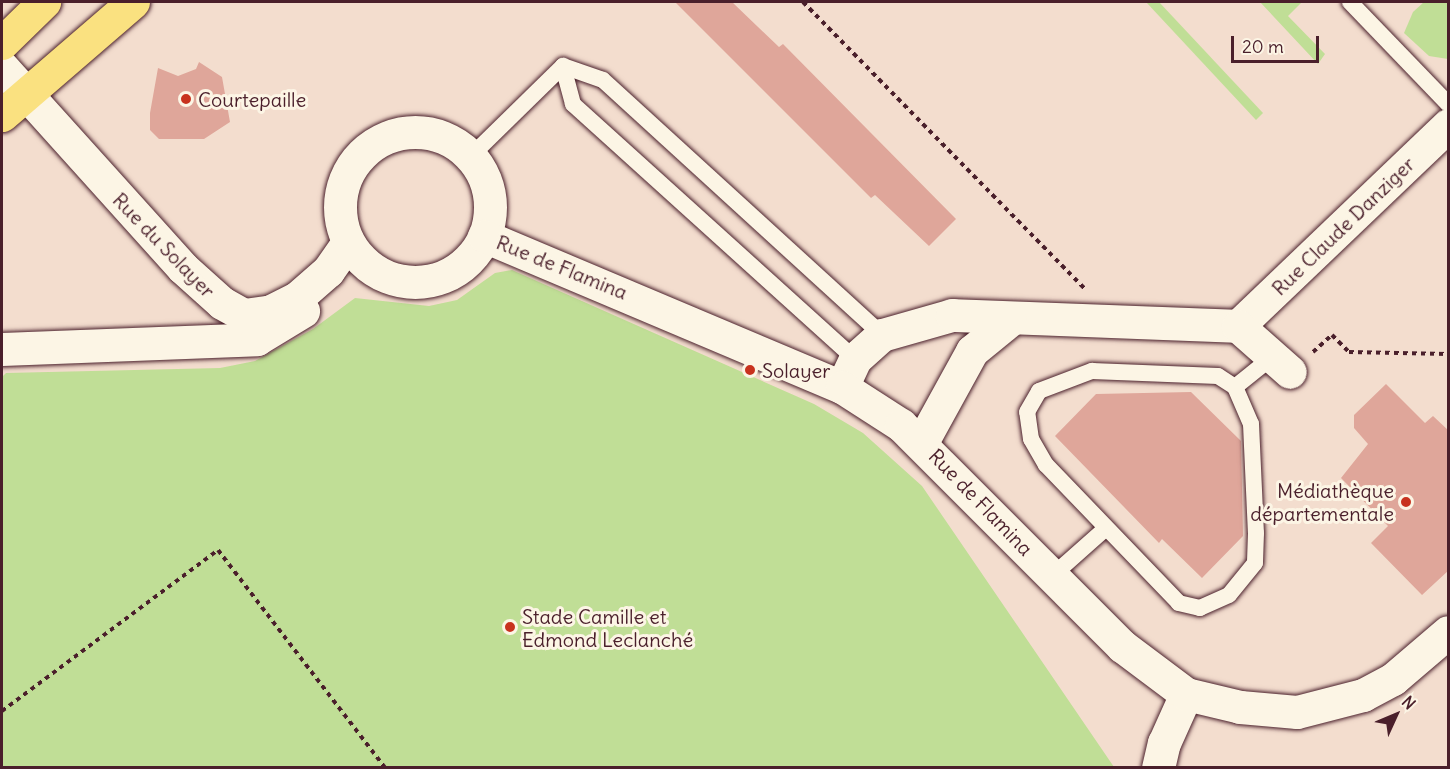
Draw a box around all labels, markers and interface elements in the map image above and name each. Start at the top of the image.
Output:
scale bar [1234,24,1322,62]
text: 20 m [1242,35,1284,58]
place label: Courtepaille [198,87,306,111]
marker: Courtepaille [179,92,193,106]
street label: Rue Claude Danziger [1267,152,1419,300]
street label: Rue du Solayer [108,188,220,302]
street label: Rue de Flamina [493,230,631,304]
place label: Solayer [762,358,830,382]
marker: Solayer [743,363,757,377]
street label: Rue de Flamina [924,444,1038,560]
place label: Médiathèque départementale [1250,478,1394,525]
marker: Médiathèque départementale [1399,495,1413,509]
place label: Stade Camille et Edmond Leclanché [522,604,693,651]
marker: Stade Camille et Edmond Leclanché [503,620,517,634]
north arrow [1366,685,1426,745]
text: N [1398,692,1420,713]

